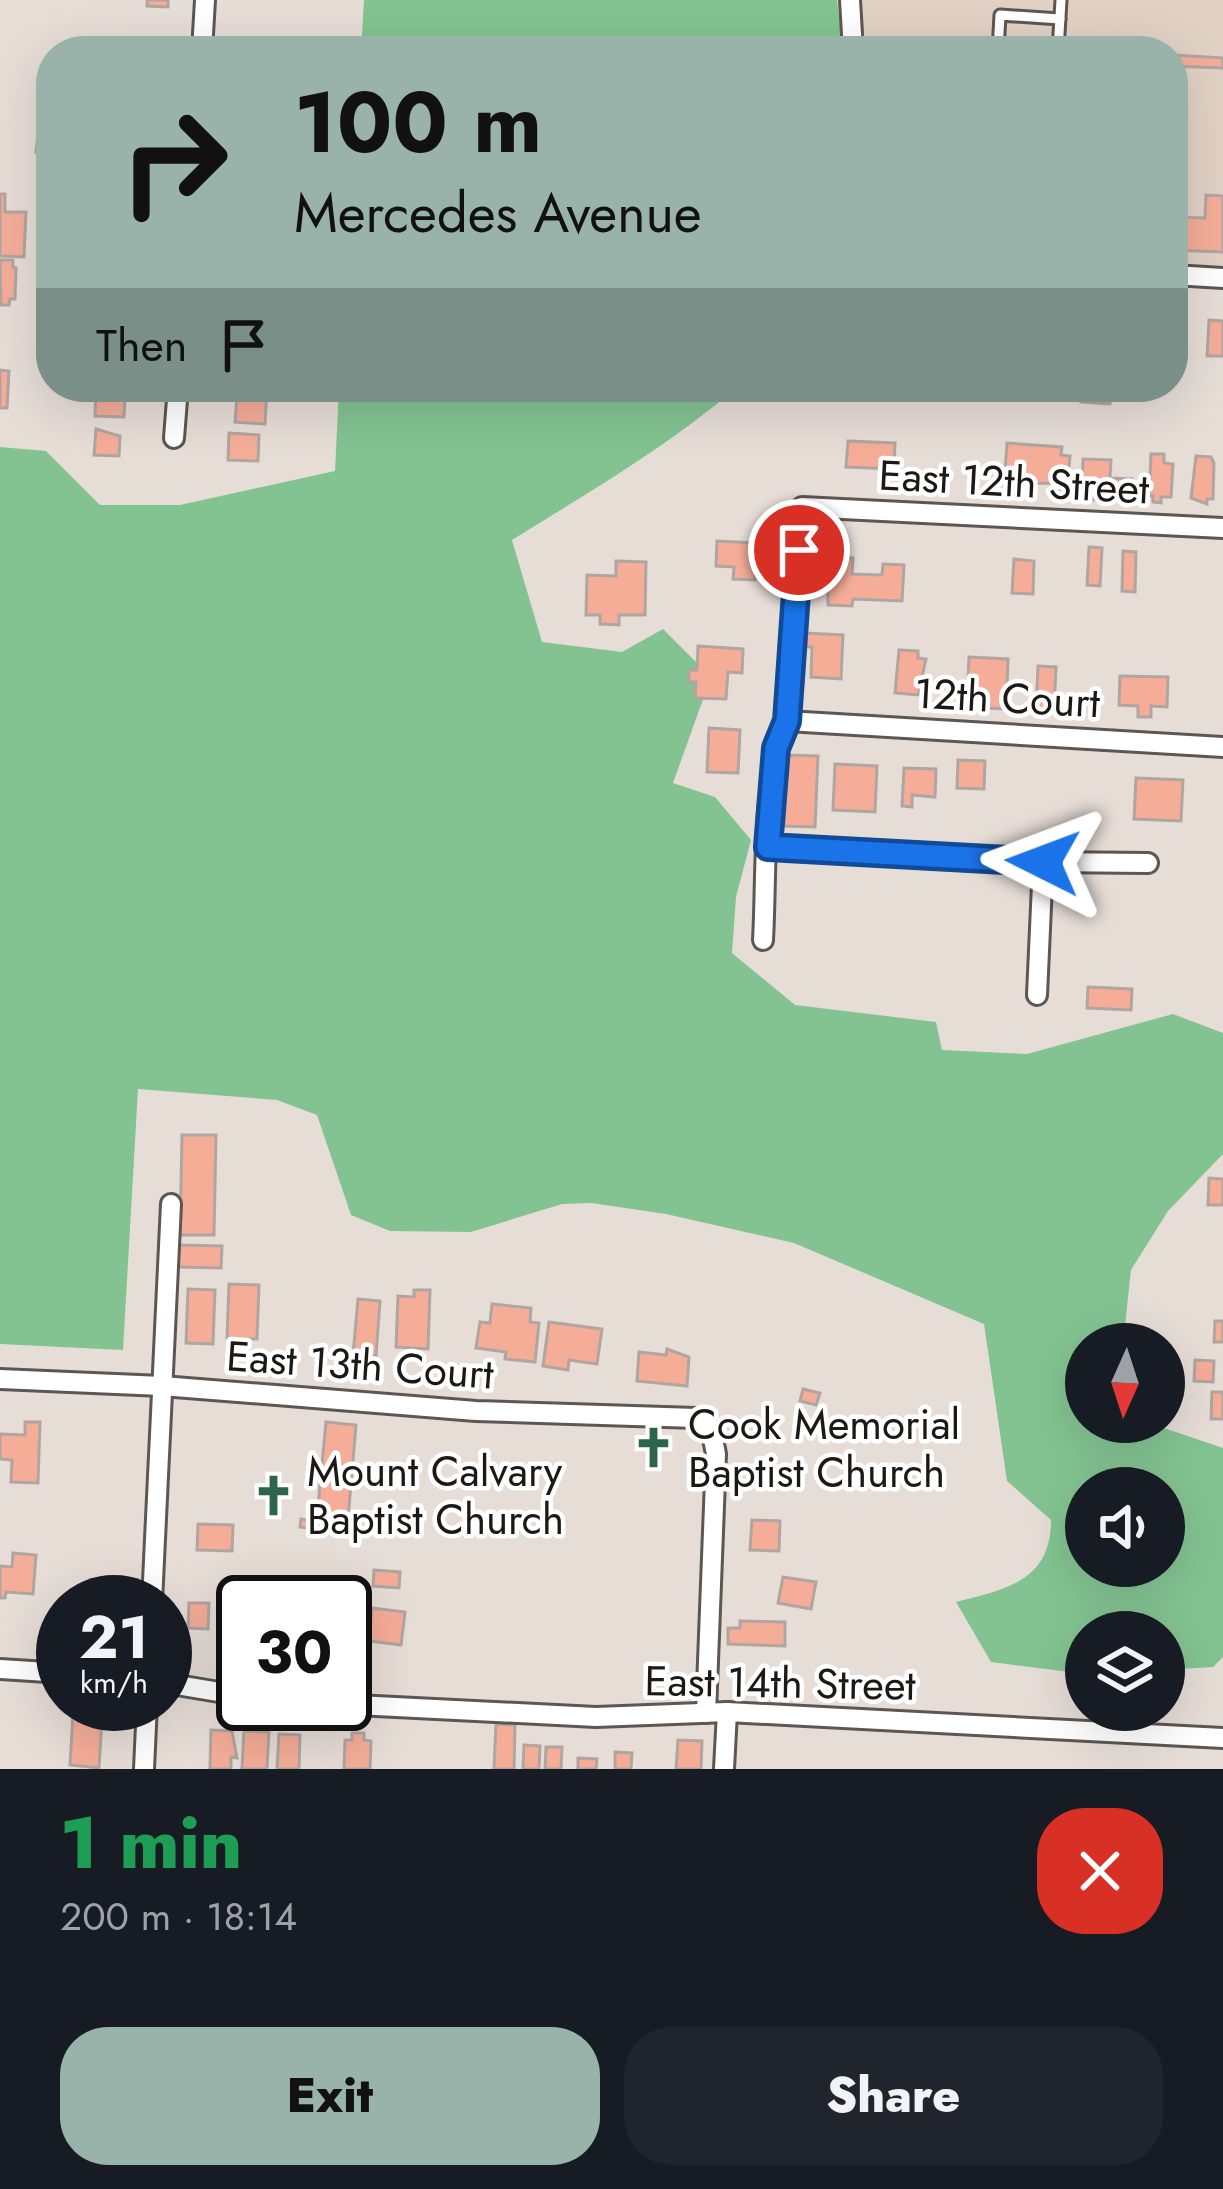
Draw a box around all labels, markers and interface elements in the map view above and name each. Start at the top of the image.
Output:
text: 100 m [294,62,542,184]
icon: right [96,84,252,240]
text: Mercedes Avenue [294,174,702,252]
icon: arrive [211,312,277,378]
text: Then [96,313,187,378]
street label: East 12th Street [877,444,1151,520]
pin [748,499,850,601]
icon: arrive [766,517,832,583]
street label: 12th Court [913,663,1101,733]
position arrow [980,799,1106,925]
north arrow [1065,1323,1185,1443]
map controls [1065,1323,1185,1731]
street label: East 13th Court [224,1325,496,1405]
place label: Cook Memorial Baptist Church [688,1394,960,1503]
church icon: Cook Memorial Baptist Church [631,1425,677,1471]
place label: Mount Calvary Baptist Church [307,1441,564,1550]
button: sound [1065,1467,1185,1587]
church icon: Mount Calvary Baptist Church [250,1472,296,1518]
speed limit sign: 30 [216,1575,372,1731]
text: 21 [79,1594,149,1681]
button: layers [1065,1611,1185,1731]
street label: East 14th Street [644,1650,916,1716]
text: km/h [80,1661,148,1704]
text: 1 min [60,1791,242,1895]
button: close [1037,1808,1163,1934]
text: 200 m · 18:14 [60,1888,297,1945]
button: Exit [60,2027,600,2165]
button: Share [624,2027,1163,2165]

